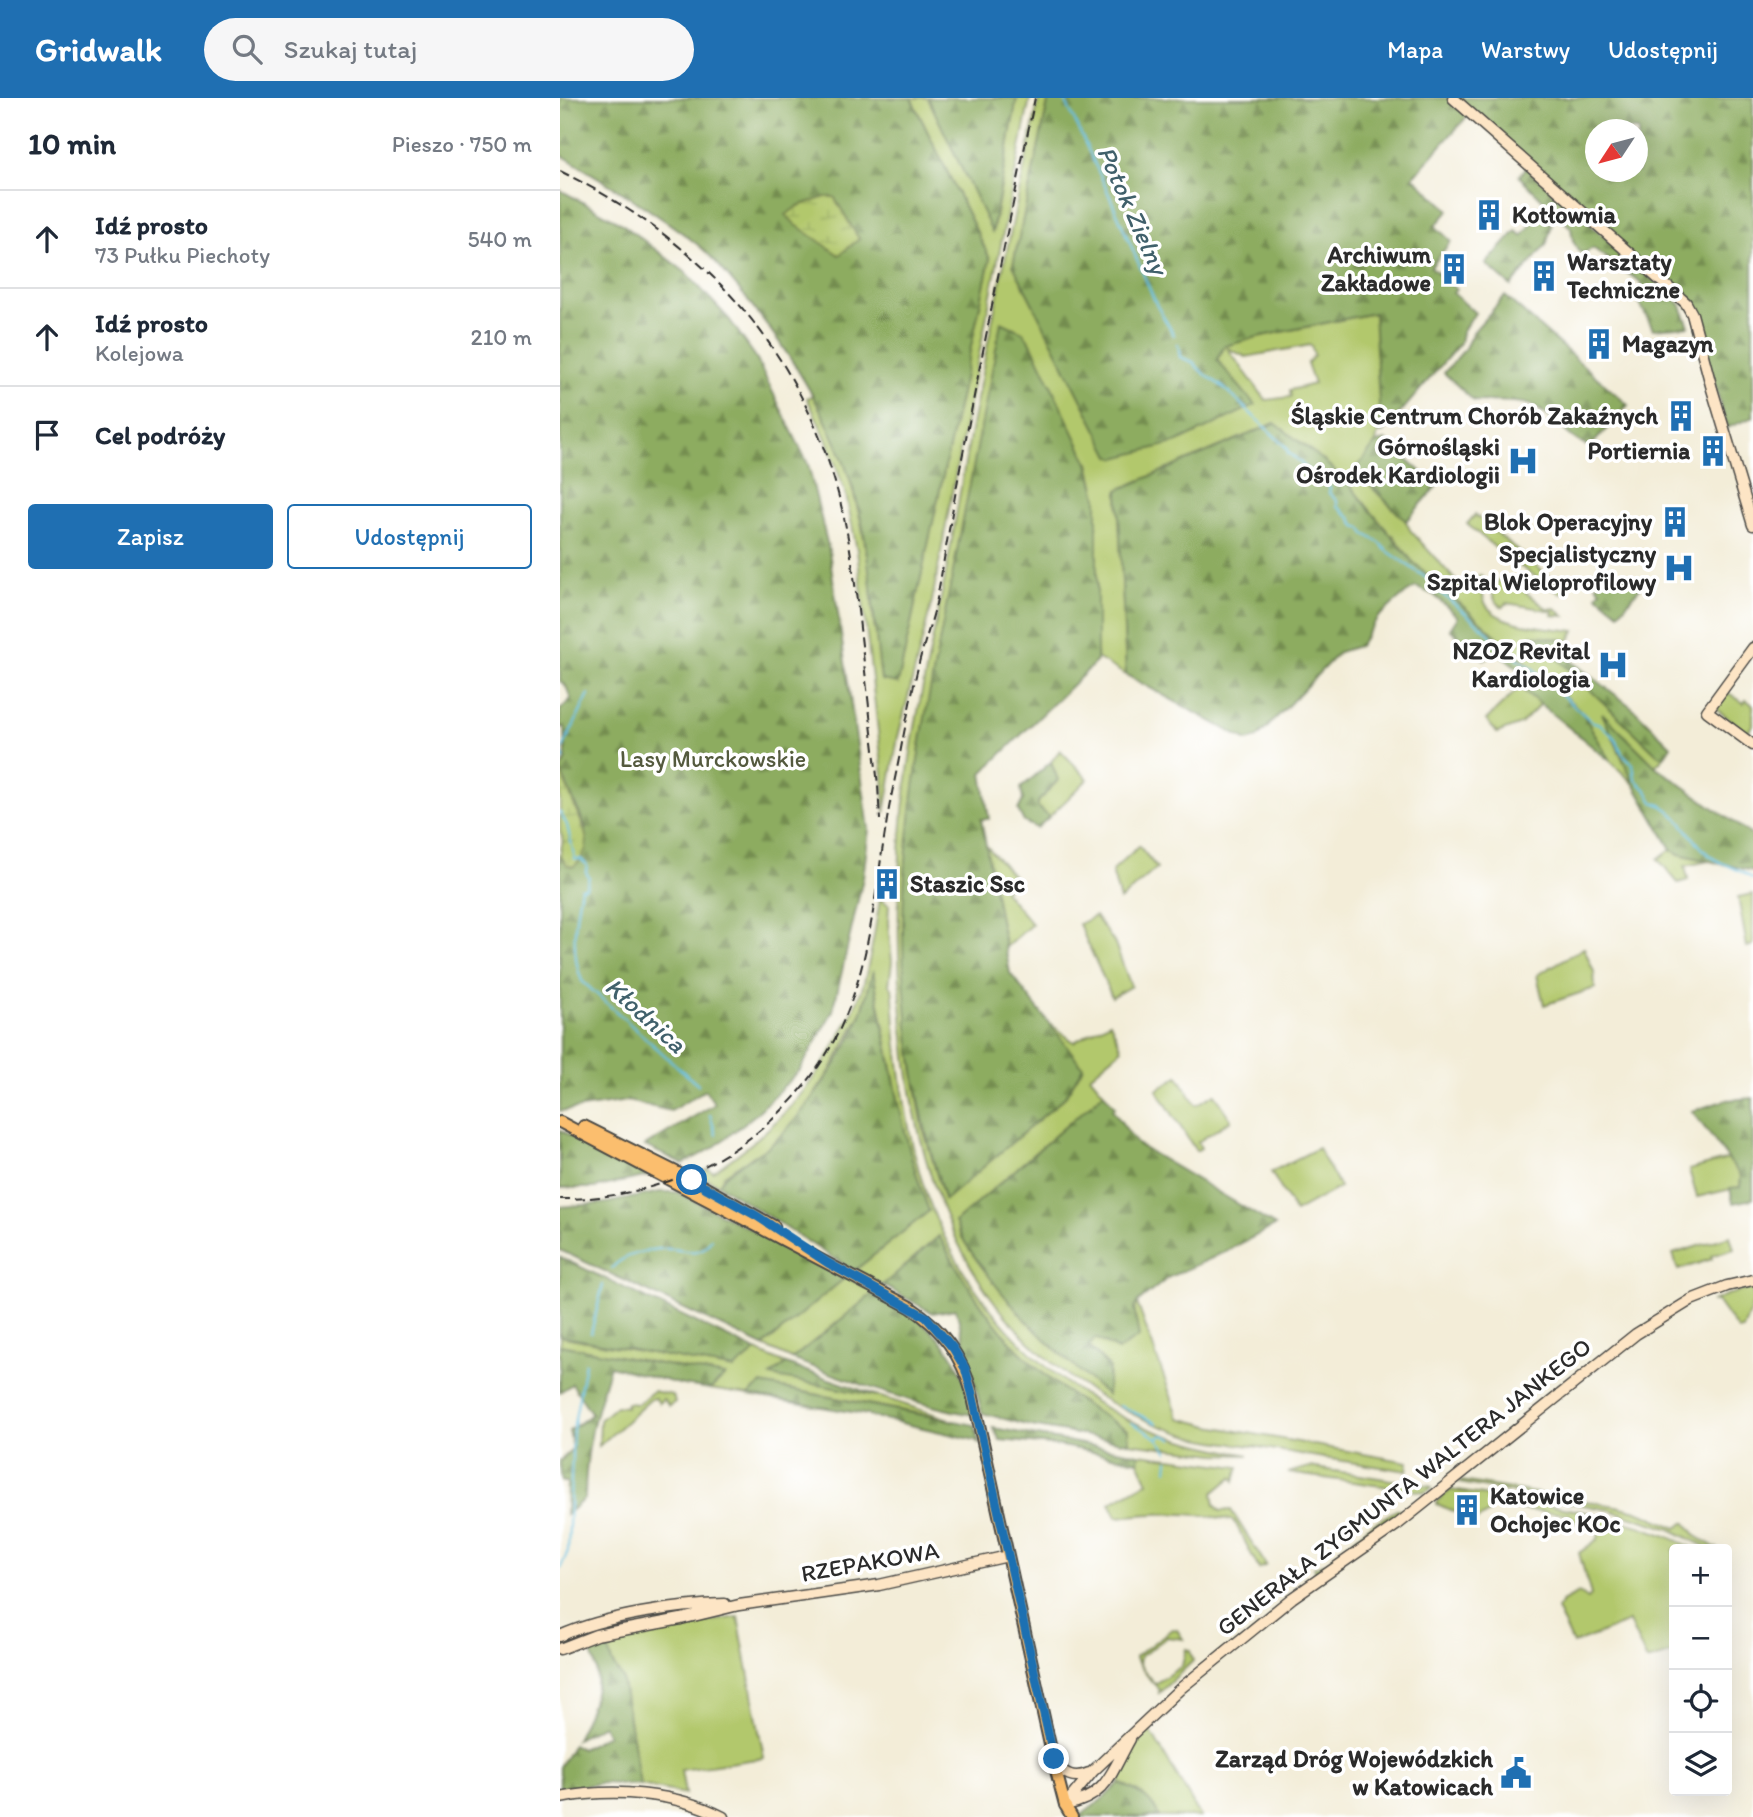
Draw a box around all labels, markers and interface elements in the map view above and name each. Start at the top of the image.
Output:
search box [204,18,694,81]
text: Gridwalk [35,30,162,69]
icon: search [228,30,266,68]
text: Szukaj tutaj [284,33,417,65]
text: Mapa [1387,35,1443,64]
text: Warstwy [1481,35,1570,64]
text: Udostępnij [1608,35,1718,64]
north arrow [1585,119,1648,182]
text: 10 min [28,125,116,162]
text: Pieszo · 750 m [392,130,532,158]
water label: Potok Zielny [1090,141,1177,282]
building icon: Kotłownia [1472,198,1506,232]
place label: Kotłownia [1512,200,1616,229]
text: Idź prosto [95,209,208,241]
icon: ahead [28,220,66,258]
text: 540 m [467,225,532,253]
place label: Archiwum Zakładowe [1321,240,1432,297]
text: 73 Pułku Piechoty [95,241,270,269]
place label: Warsztaty Techniczne [1566,247,1680,304]
building icon: Archiwum Zakładowe [1437,252,1471,286]
building icon: Warsztaty Techniczne [1527,259,1561,293]
text: Idź prosto [95,307,208,339]
icon: ahead [28,318,66,356]
text: 210 m [471,323,532,351]
building icon: Magazyn [1582,327,1616,361]
place label: Magazyn [1622,329,1714,359]
text: Kolejowa [95,339,184,367]
building icon: Śląskie Centrum Chorób Zakaźnych [1664,399,1698,433]
place label: Śląskie Centrum Chorób Zakaźnych [1291,401,1658,431]
icon: arrive [28,416,66,454]
text: Cel podróży [95,419,225,451]
place label: Górnośląski Ośrodek Kardiologii [1296,432,1500,490]
building icon: Portiernia [1696,434,1730,468]
place label: Portiernia [1587,436,1690,465]
hospital icon: Górnośląski Ośrodek Kardiologii [1506,444,1540,478]
button: Zapisz [28,504,273,569]
button: Udostępnij [287,504,532,569]
building icon: Blok Operacyjny [1658,505,1692,539]
place label: Blok Operacyjny [1484,507,1653,537]
place label: Specjalistyczny Szpital Wieloprofilowy [1427,539,1657,597]
hospital icon: Specjalistyczny Szpital Wieloprofilowy [1662,551,1696,585]
place label: NZOZ Revital Kardiologia [1452,636,1591,694]
hospital icon: NZOZ Revital Kardiologia [1596,648,1630,682]
park label: Lasy Murckowskie [620,744,806,773]
building icon: Staszic Ssc [870,867,904,901]
place label: Staszic Ssc [910,869,1025,898]
water label: Kłodnica [599,970,693,1060]
route start [676,1164,707,1195]
street label: GENERAŁA ZYGMUNTA WALTERA JANKEGO [1211,1331,1597,1642]
place label: Katowice Ochojec KOc [1490,1481,1620,1539]
building icon: Katowice Ochojec KOc [1450,1493,1484,1527]
street label: RZEPAKOWA [799,1535,941,1588]
map controls [1669,1544,1732,1796]
button: + [1669,1544,1732,1607]
button: − [1669,1607,1732,1670]
button: locate [1669,1670,1732,1733]
button: layers [1669,1733,1732,1796]
route end [1038,1743,1069,1774]
place label: Zarząd Dróg Wojewódzkich w Katowicach [1215,1744,1493,1801]
public building icon: Zarząd Dróg Wojewódzkich w Katowicach [1499,1756,1533,1790]

